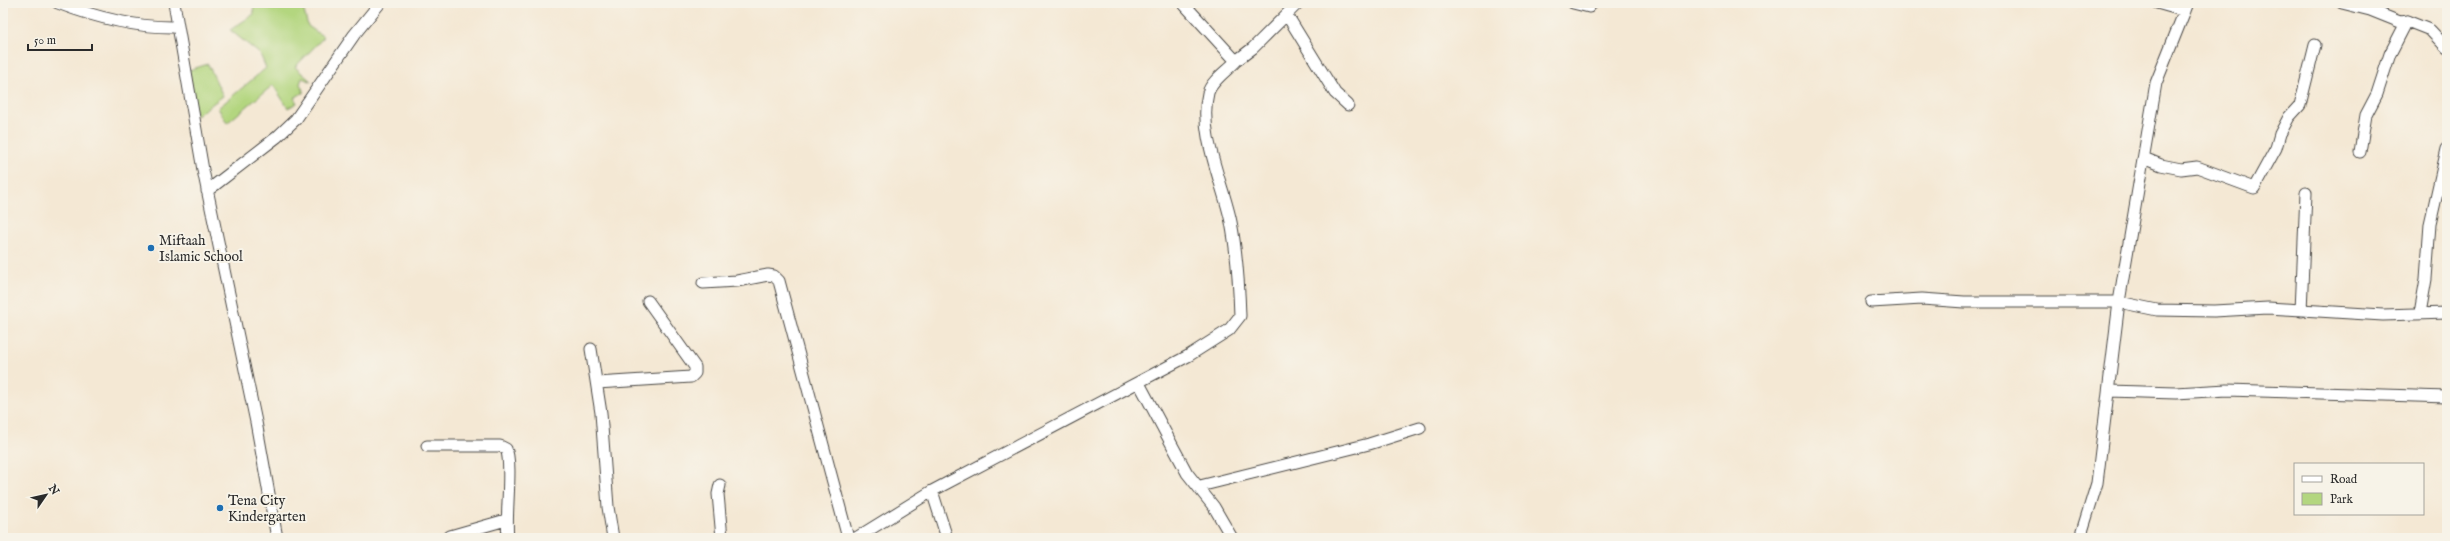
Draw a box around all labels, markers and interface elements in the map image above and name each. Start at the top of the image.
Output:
scale bar [28,26,92,52]
text: 50 m [34,33,56,48]
place label: Miftaah Islamic School [159,232,243,266]
marker: Miftaah Islamic School [146,243,156,253]
legend [2294,463,2424,515]
text: Road [2330,472,2358,487]
north arrow [26,475,66,515]
text: N [44,481,62,498]
place label: Tena City Kindergarten [228,492,306,526]
text: Park [2330,492,2353,507]
marker: Tena City Kindergarten [215,503,225,513]

